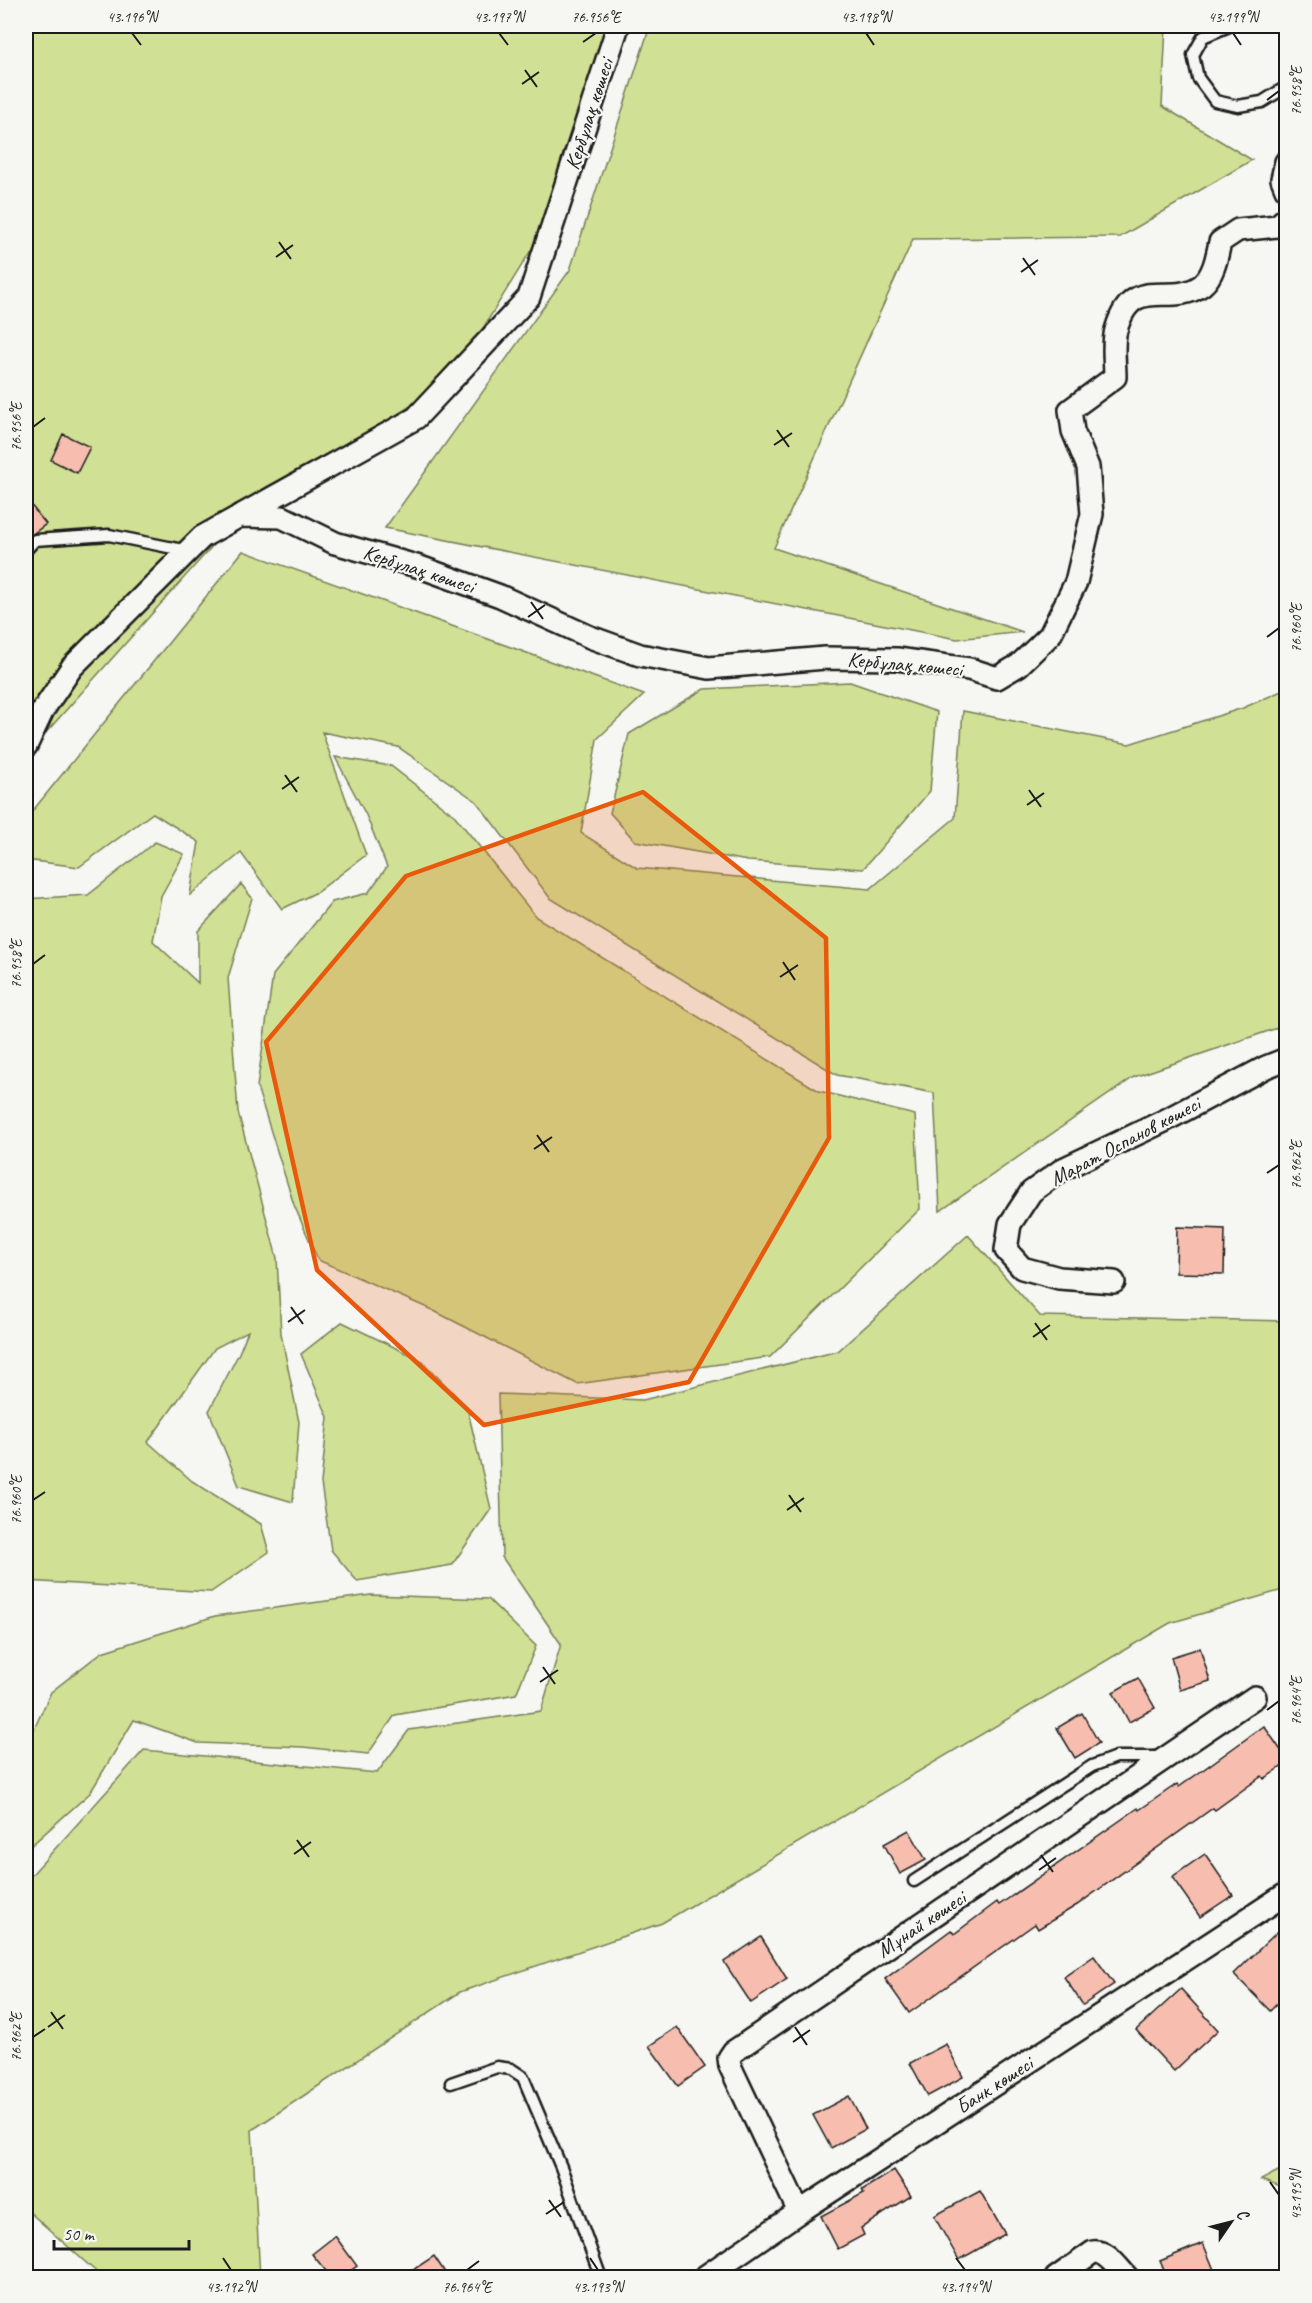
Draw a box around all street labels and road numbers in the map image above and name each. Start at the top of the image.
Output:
street label: Кербұлақ көшесі [559,52,620,173]
street label: Кербұлақ көшесі [360,539,481,600]
street label: Кербұлақ көшесі [846,646,967,682]
street label: Марат Оспанов көшесі [1045,1089,1207,1192]
street label: Мұнай көшесі [872,1883,973,1963]
street label: Банк көшесі [951,2049,1040,2120]

